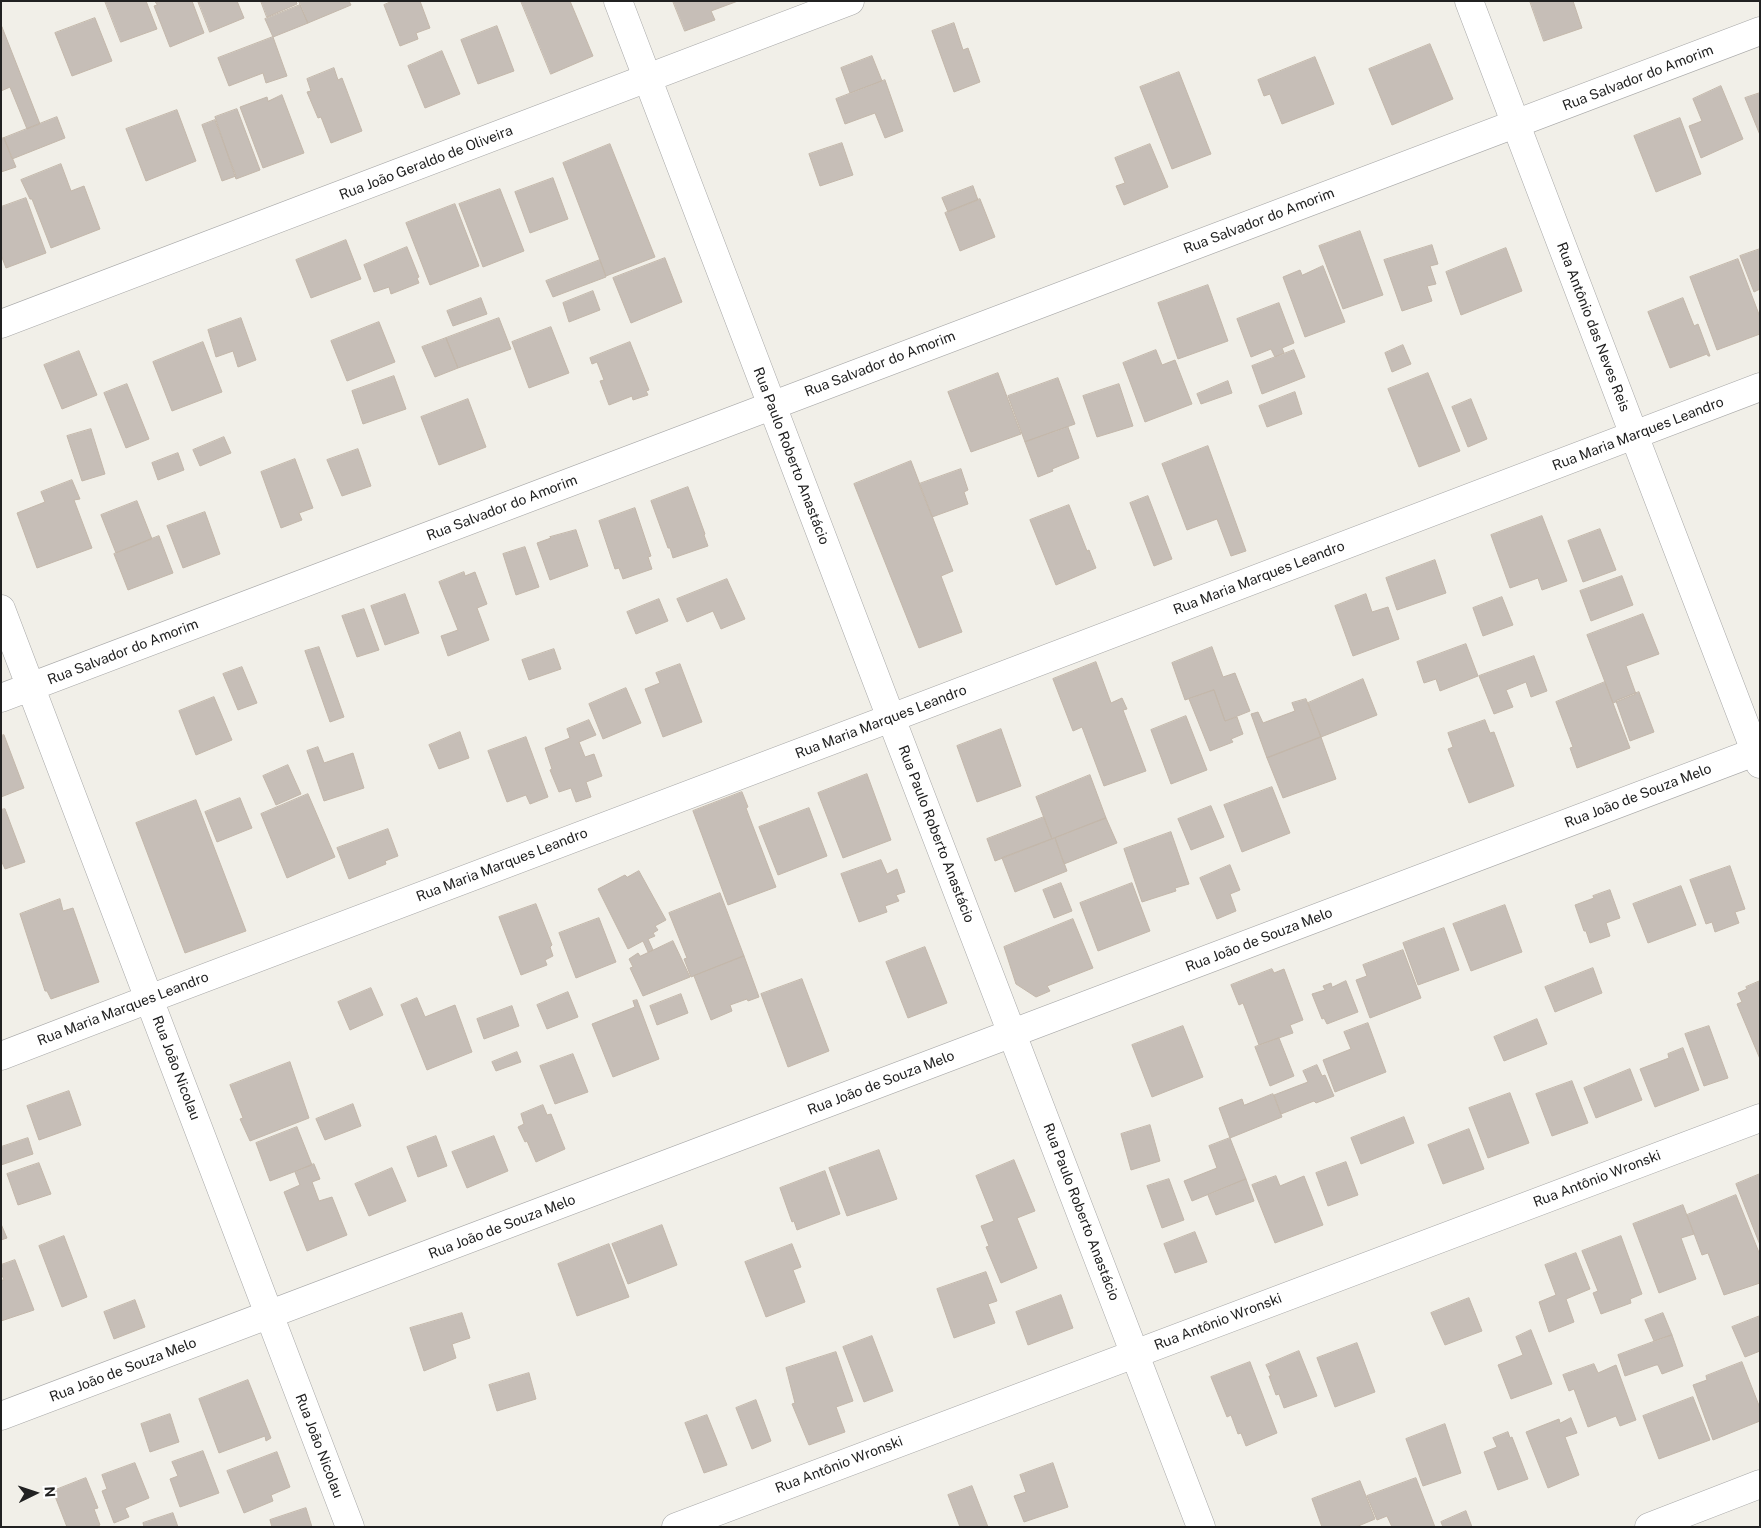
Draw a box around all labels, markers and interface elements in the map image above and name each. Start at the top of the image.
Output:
street label: Rua Salvador do Amorim [1560,41,1716,115]
street label: Rua João Geraldo de Oliveira [337,122,515,204]
street label: Rua Salvador do Amorim [1181,184,1337,258]
street label: Rua Antônio das Neves Reis [1553,240,1633,414]
street label: Rua Salvador do Amorim [802,327,958,401]
street label: Rua Paulo Roberto Anastácio [749,365,833,547]
street label: Rua Maria Marques Leandro [1550,393,1726,475]
street label: Rua Salvador do Amorim [424,471,580,545]
street label: Rua Maria Marques Leandro [1171,537,1347,619]
street label: Rua Salvador do Amorim [45,615,201,689]
street label: Rua Maria Marques Leandro [793,681,969,763]
street label: Rua Paulo Roberto Anastácio [894,743,978,925]
street label: Rua João de Souza Melo [1562,760,1714,832]
street label: Rua Maria Marques Leandro [414,824,590,906]
street label: Rua João de Souza Melo [1183,904,1335,976]
street label: Rua Maria Marques Leandro [35,968,211,1050]
street label: Rua João Nicolau [148,1013,204,1123]
street label: Rua João de Souza Melo [805,1047,957,1119]
street label: Rua Paulo Roberto Anastácio [1039,1121,1123,1303]
street label: Rua Antônio Wronski [1531,1147,1663,1211]
street label: Rua João de Souza Melo [426,1191,578,1263]
street label: Rua Antônio Wronski [1152,1290,1284,1354]
street label: Rua João de Souza Melo [47,1334,199,1406]
street label: Rua João Nicolau [291,1391,347,1501]
street label: Rua Antônio Wronski [773,1433,905,1497]
north arrow [10,1468,60,1518]
text: N [42,1486,58,1498]

